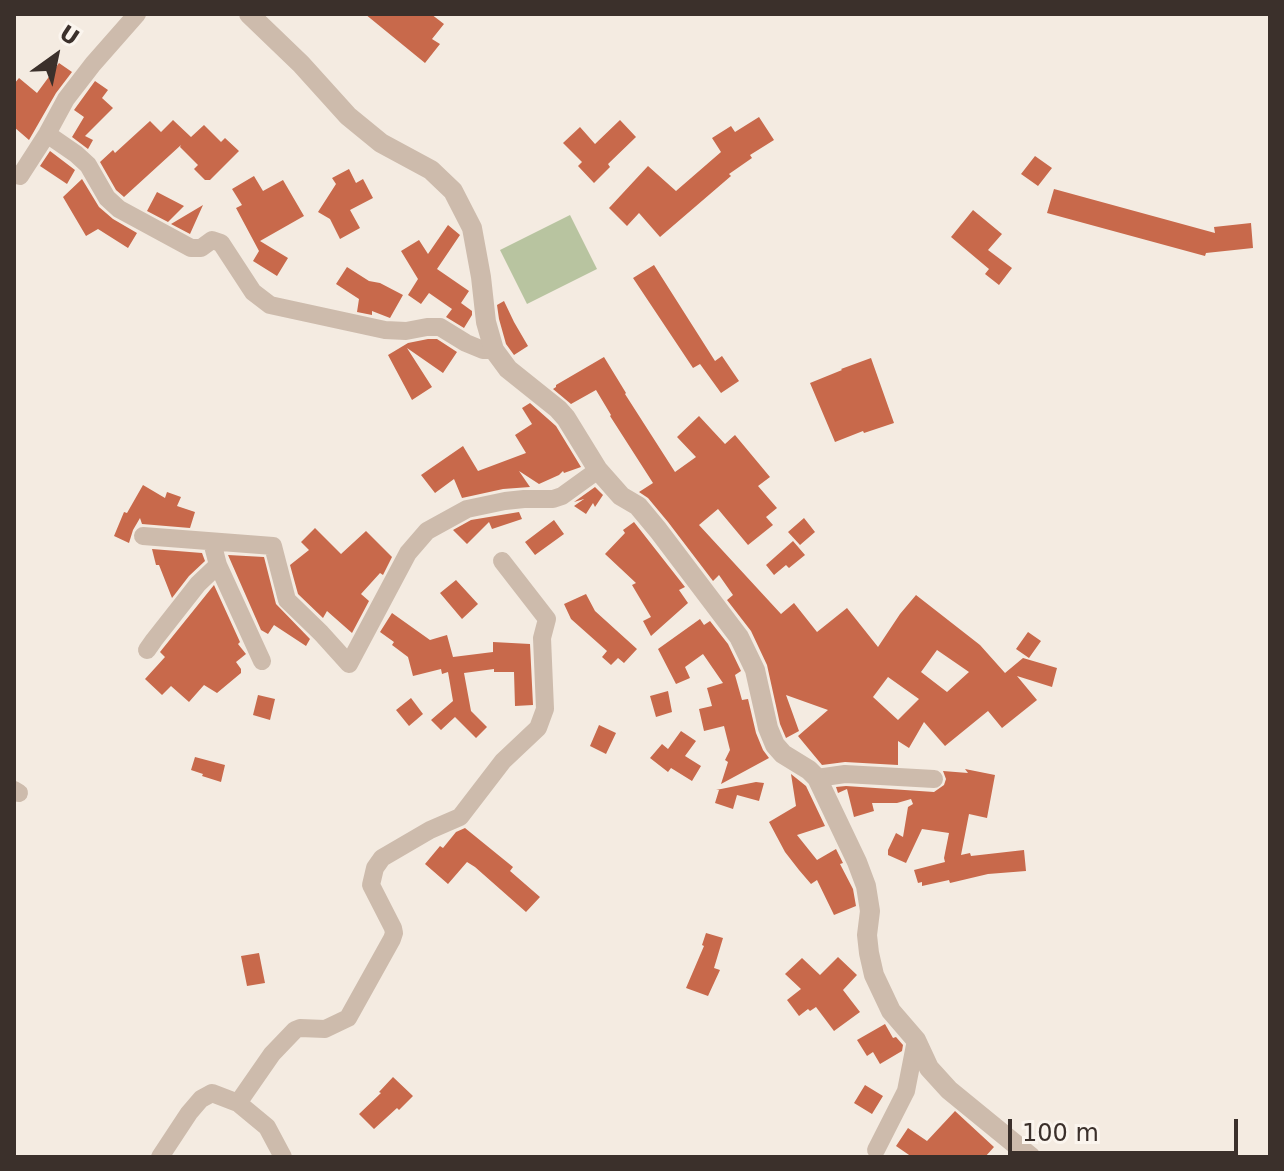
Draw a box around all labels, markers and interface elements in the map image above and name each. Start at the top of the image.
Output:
north arrow [16,16,96,96]
text: U [55,20,84,51]
scale bar [1012,1103,1242,1153]
text: 100 m [1022,1119,1099,1147]

